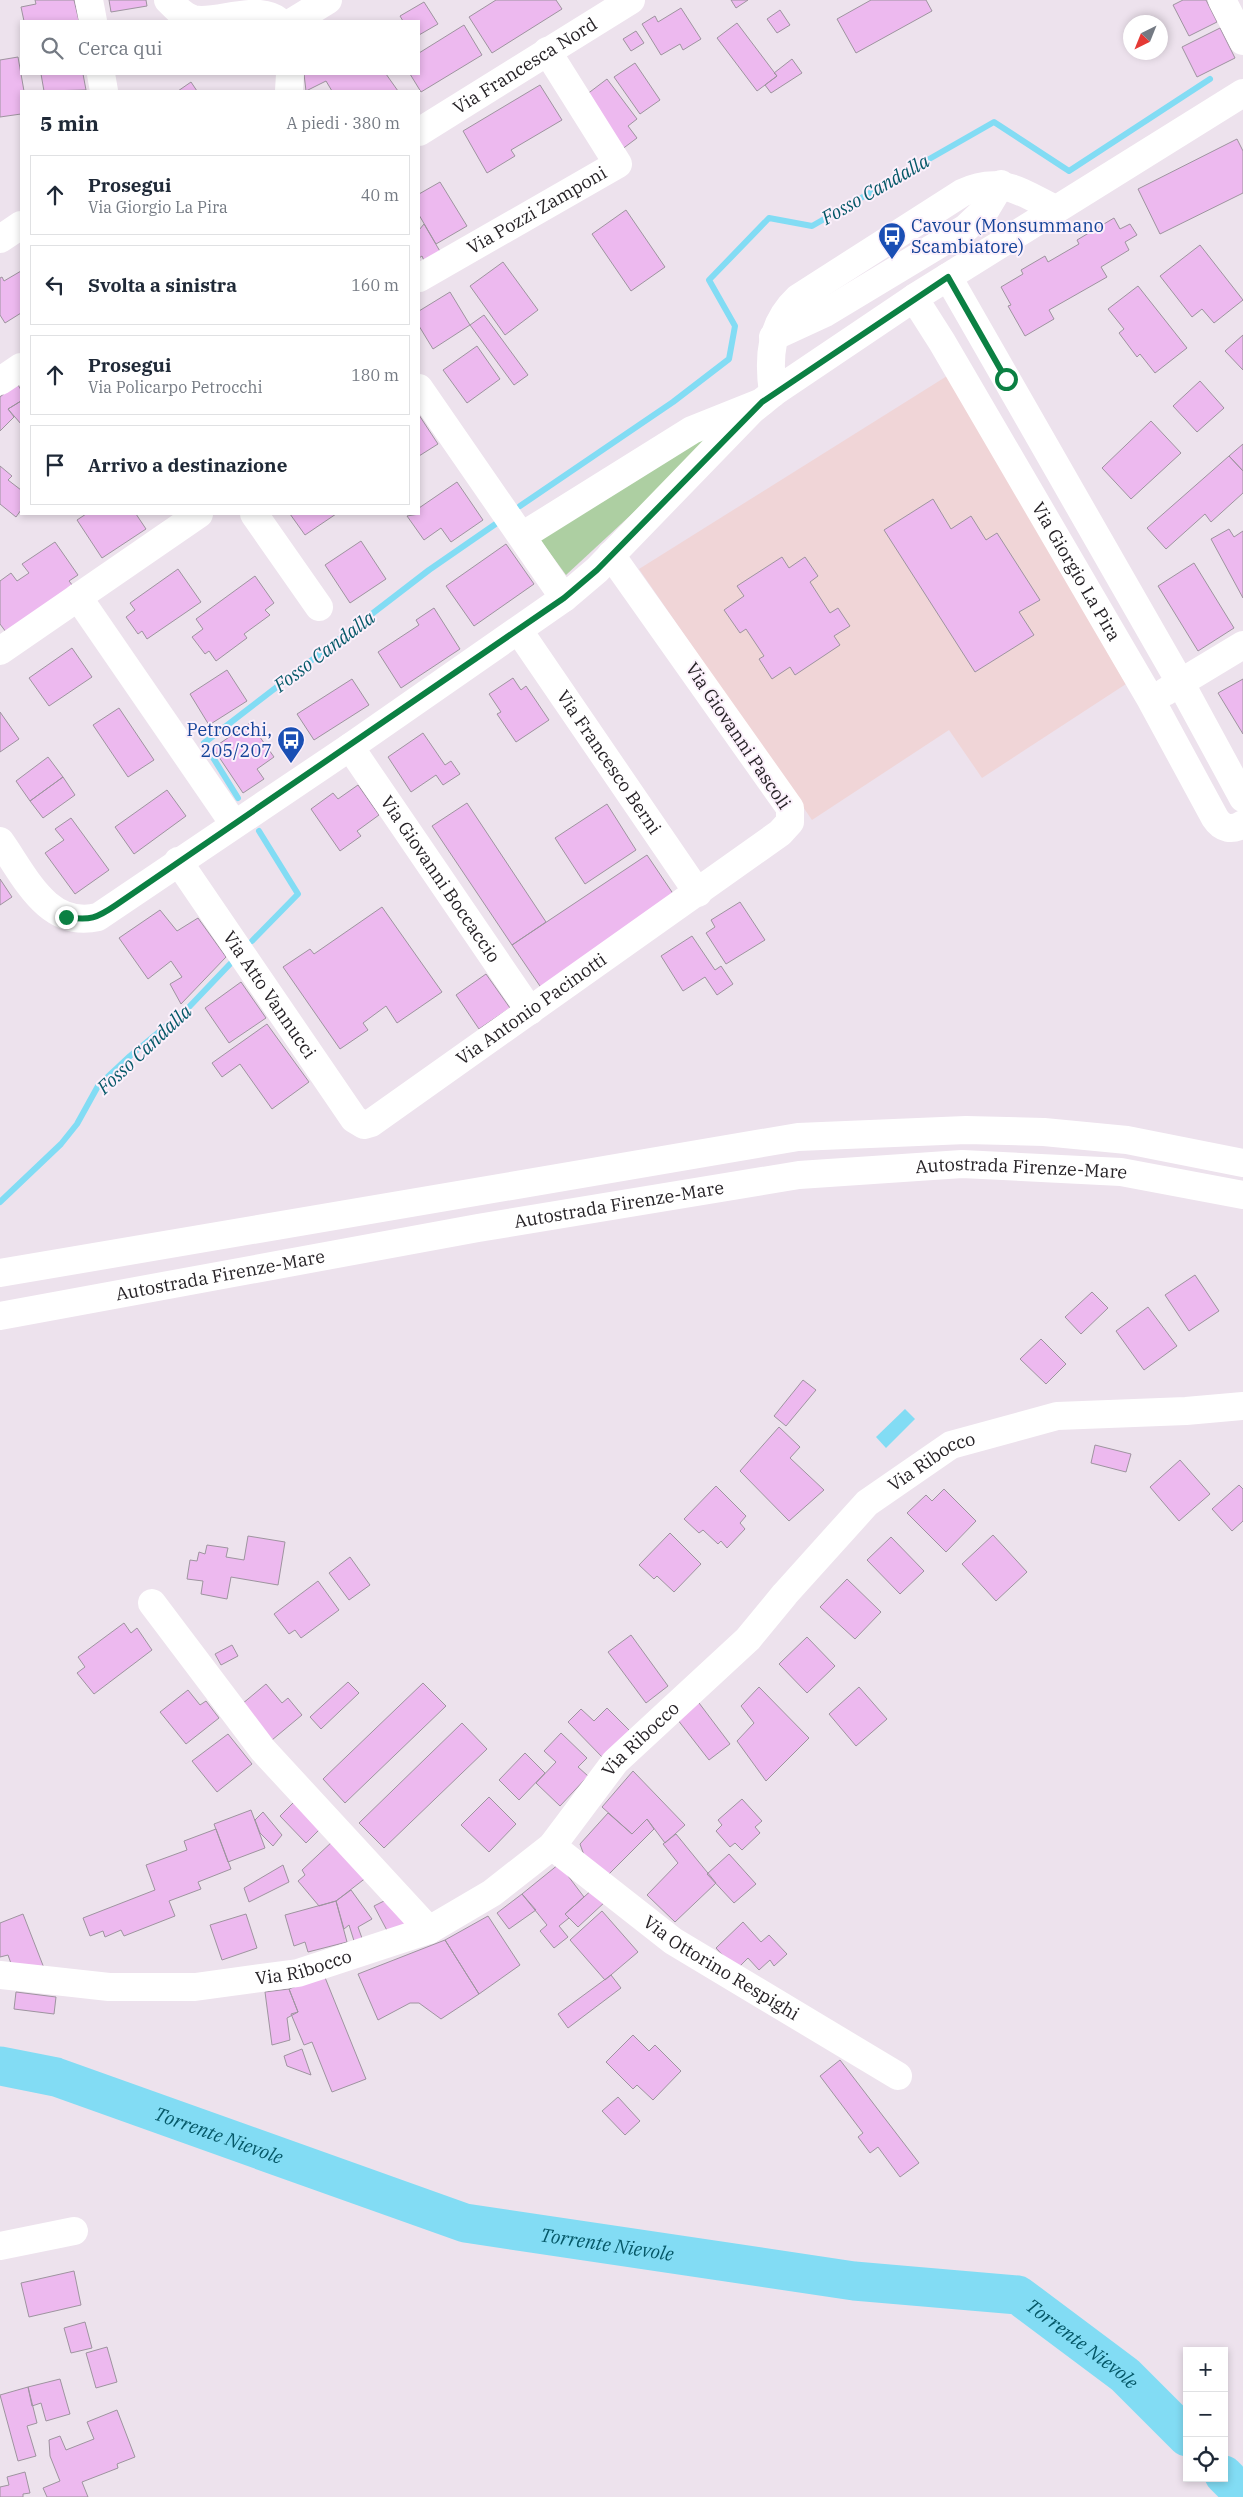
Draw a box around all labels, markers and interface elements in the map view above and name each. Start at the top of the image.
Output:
street label: Via Francesca Nord [449,12,601,119]
north arrow [1123,15,1168,60]
search box [20,20,420,75]
icon: search [38,34,66,62]
text: Cerca qui [78,36,162,60]
text: 5 min [40,109,99,137]
text: A piedi · 380 m [287,113,400,133]
water label: Fosso Candalla [816,148,934,230]
street label: Via Pozzi Zamponi [463,161,611,259]
text: Prosegui [88,173,171,197]
icon: ahead [41,181,69,209]
text: 40 m [361,185,399,205]
text: Via Giorgio La Pira [88,197,228,217]
place label: Cavour (Monsummano Scambiatore) [911,214,1104,258]
bus stop icon: Cavour (Monsummano Scambiatore) [877,221,907,260]
icon: left [41,271,69,299]
text: Svolta a sinistra [88,273,237,297]
text: 160 m [351,275,399,295]
text: Prosegui [88,353,171,377]
icon: ahead [41,361,69,389]
text: 180 m [351,365,399,385]
route start [995,368,1018,391]
text: Via Policarpo Petrocchi [88,377,263,397]
icon: arrive [41,451,69,479]
text: Arrivo a destinazione [88,453,287,477]
street label: Via Giorgio La Pira [1027,498,1126,645]
water label: Fosso Candalla [268,605,380,698]
street label: Via Giovanni Pascoli [681,658,796,814]
street label: Via Francesco Berni [552,686,667,839]
place label: Petrocchi, 205/207 [187,718,272,762]
bus stop icon: Petrocchi, 205/207 [276,725,306,764]
street label: Via Giovanni Boccaccio [376,791,505,967]
route end [55,906,78,929]
street label: Via Atto Vannucci [218,926,321,1063]
street label: Via Antonio Pacinotti [452,947,611,1070]
water label: Fosso Candalla [91,999,197,1100]
street label: Autostrada Firenze-Mare [914,1152,1129,1184]
street label: Autostrada Firenze-Mare [512,1176,726,1233]
street label: Autostrada Firenze-Mare [114,1244,327,1305]
street label: Via Ribocco [883,1427,978,1496]
street label: Via Ribocco [596,1696,684,1781]
street label: Via Ottorino Respighi [639,1910,804,2025]
street label: Via Ribocco [254,1944,354,1990]
water label: Torrente Nievole [151,2101,287,2169]
water label: Torrente Nievole [539,2222,676,2266]
water label: Torrente Nievole [1022,2293,1144,2394]
map controls [1183,2347,1228,2482]
button: + [1183,2347,1228,2392]
button: − [1183,2392,1228,2437]
button: locate [1183,2437,1228,2482]

